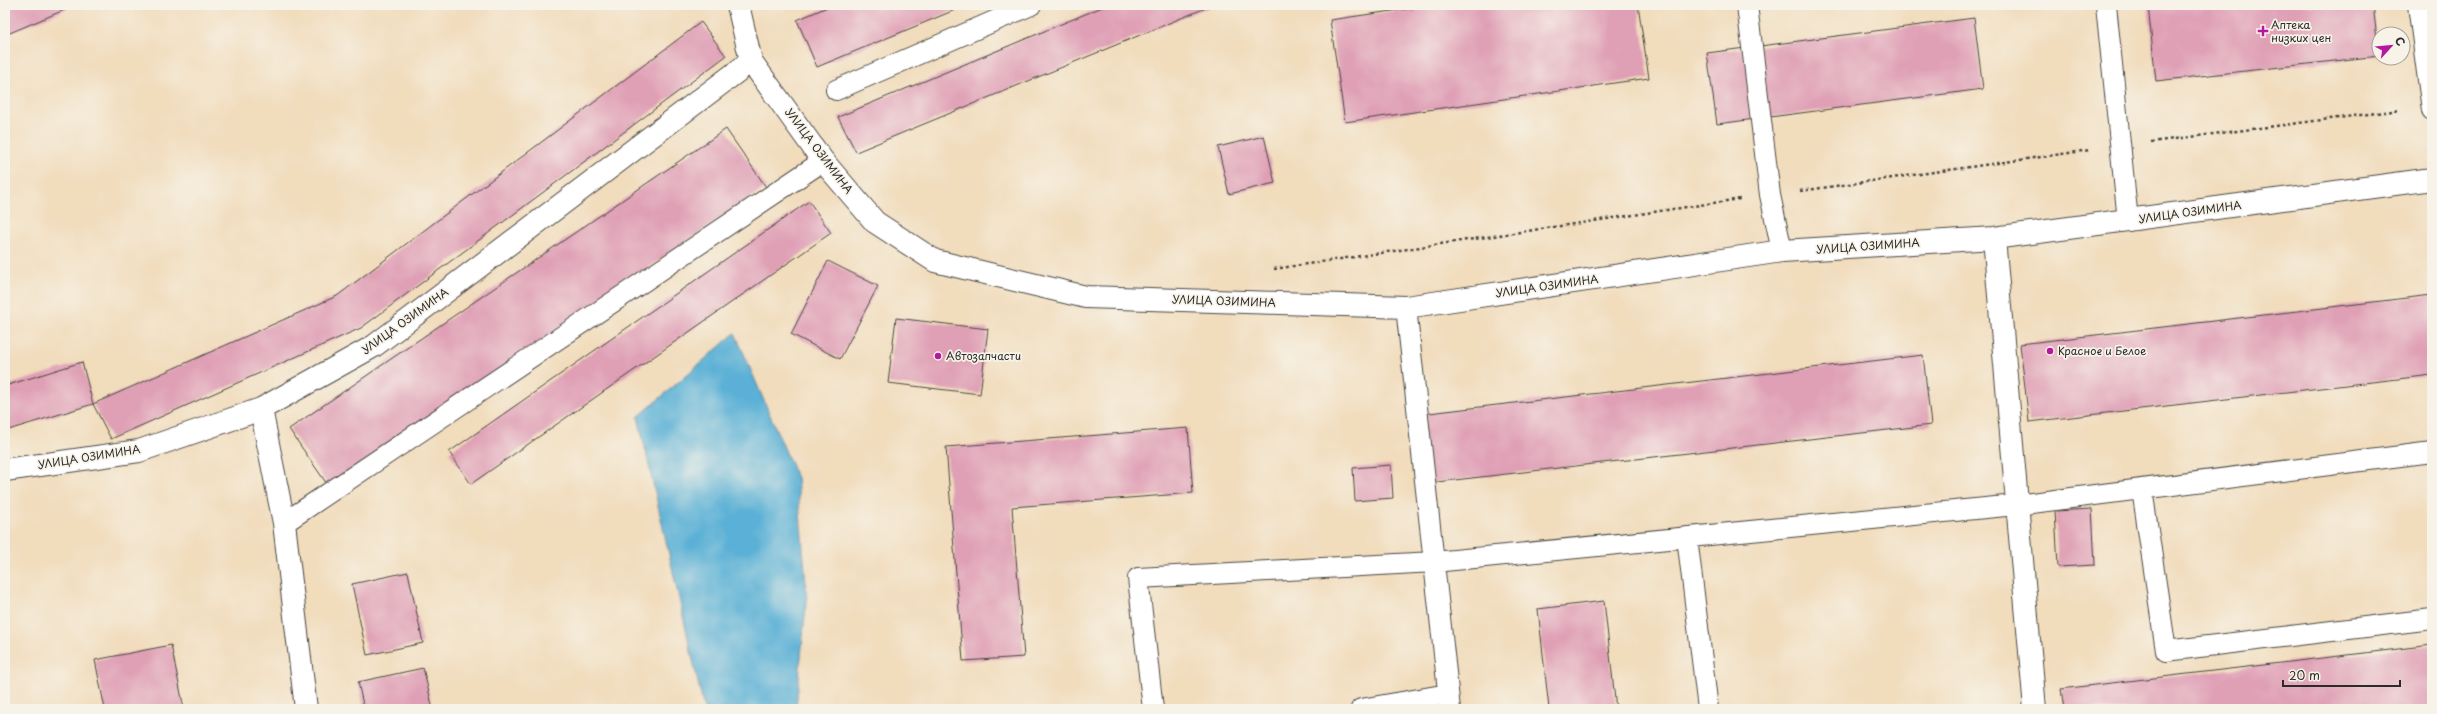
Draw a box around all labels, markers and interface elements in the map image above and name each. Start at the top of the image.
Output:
place label: Аптека низких цен [2271,16,2332,46]
marker: Аптека низких цен [2258,26,2268,36]
north arrow [2371,26,2411,66]
text: С [2391,34,2410,49]
street label: УЛИЦА ОЗИМИНА [781,104,858,198]
street label: УЛИЦА ОЗИМИНА [2137,196,2243,227]
street label: УЛИЦА ОЗИМИНА [1816,233,1921,258]
street label: УЛИЦА ОЗИМИНА [1494,270,1600,301]
street label: УЛИЦА ОЗИМИНА [358,283,452,358]
street label: УЛИЦА ОЗИМИНА [1172,290,1277,311]
place label: Красное и Белое [2058,342,2146,359]
marker: Красное и Белое [2045,346,2055,356]
place label: Автозапчасти [946,347,1021,364]
marker: Автозапчасти [933,351,943,361]
street label: УЛИЦА ОЗИМИНА [36,440,142,473]
scale bar [2283,662,2400,688]
text: 20 m [2289,666,2320,684]

